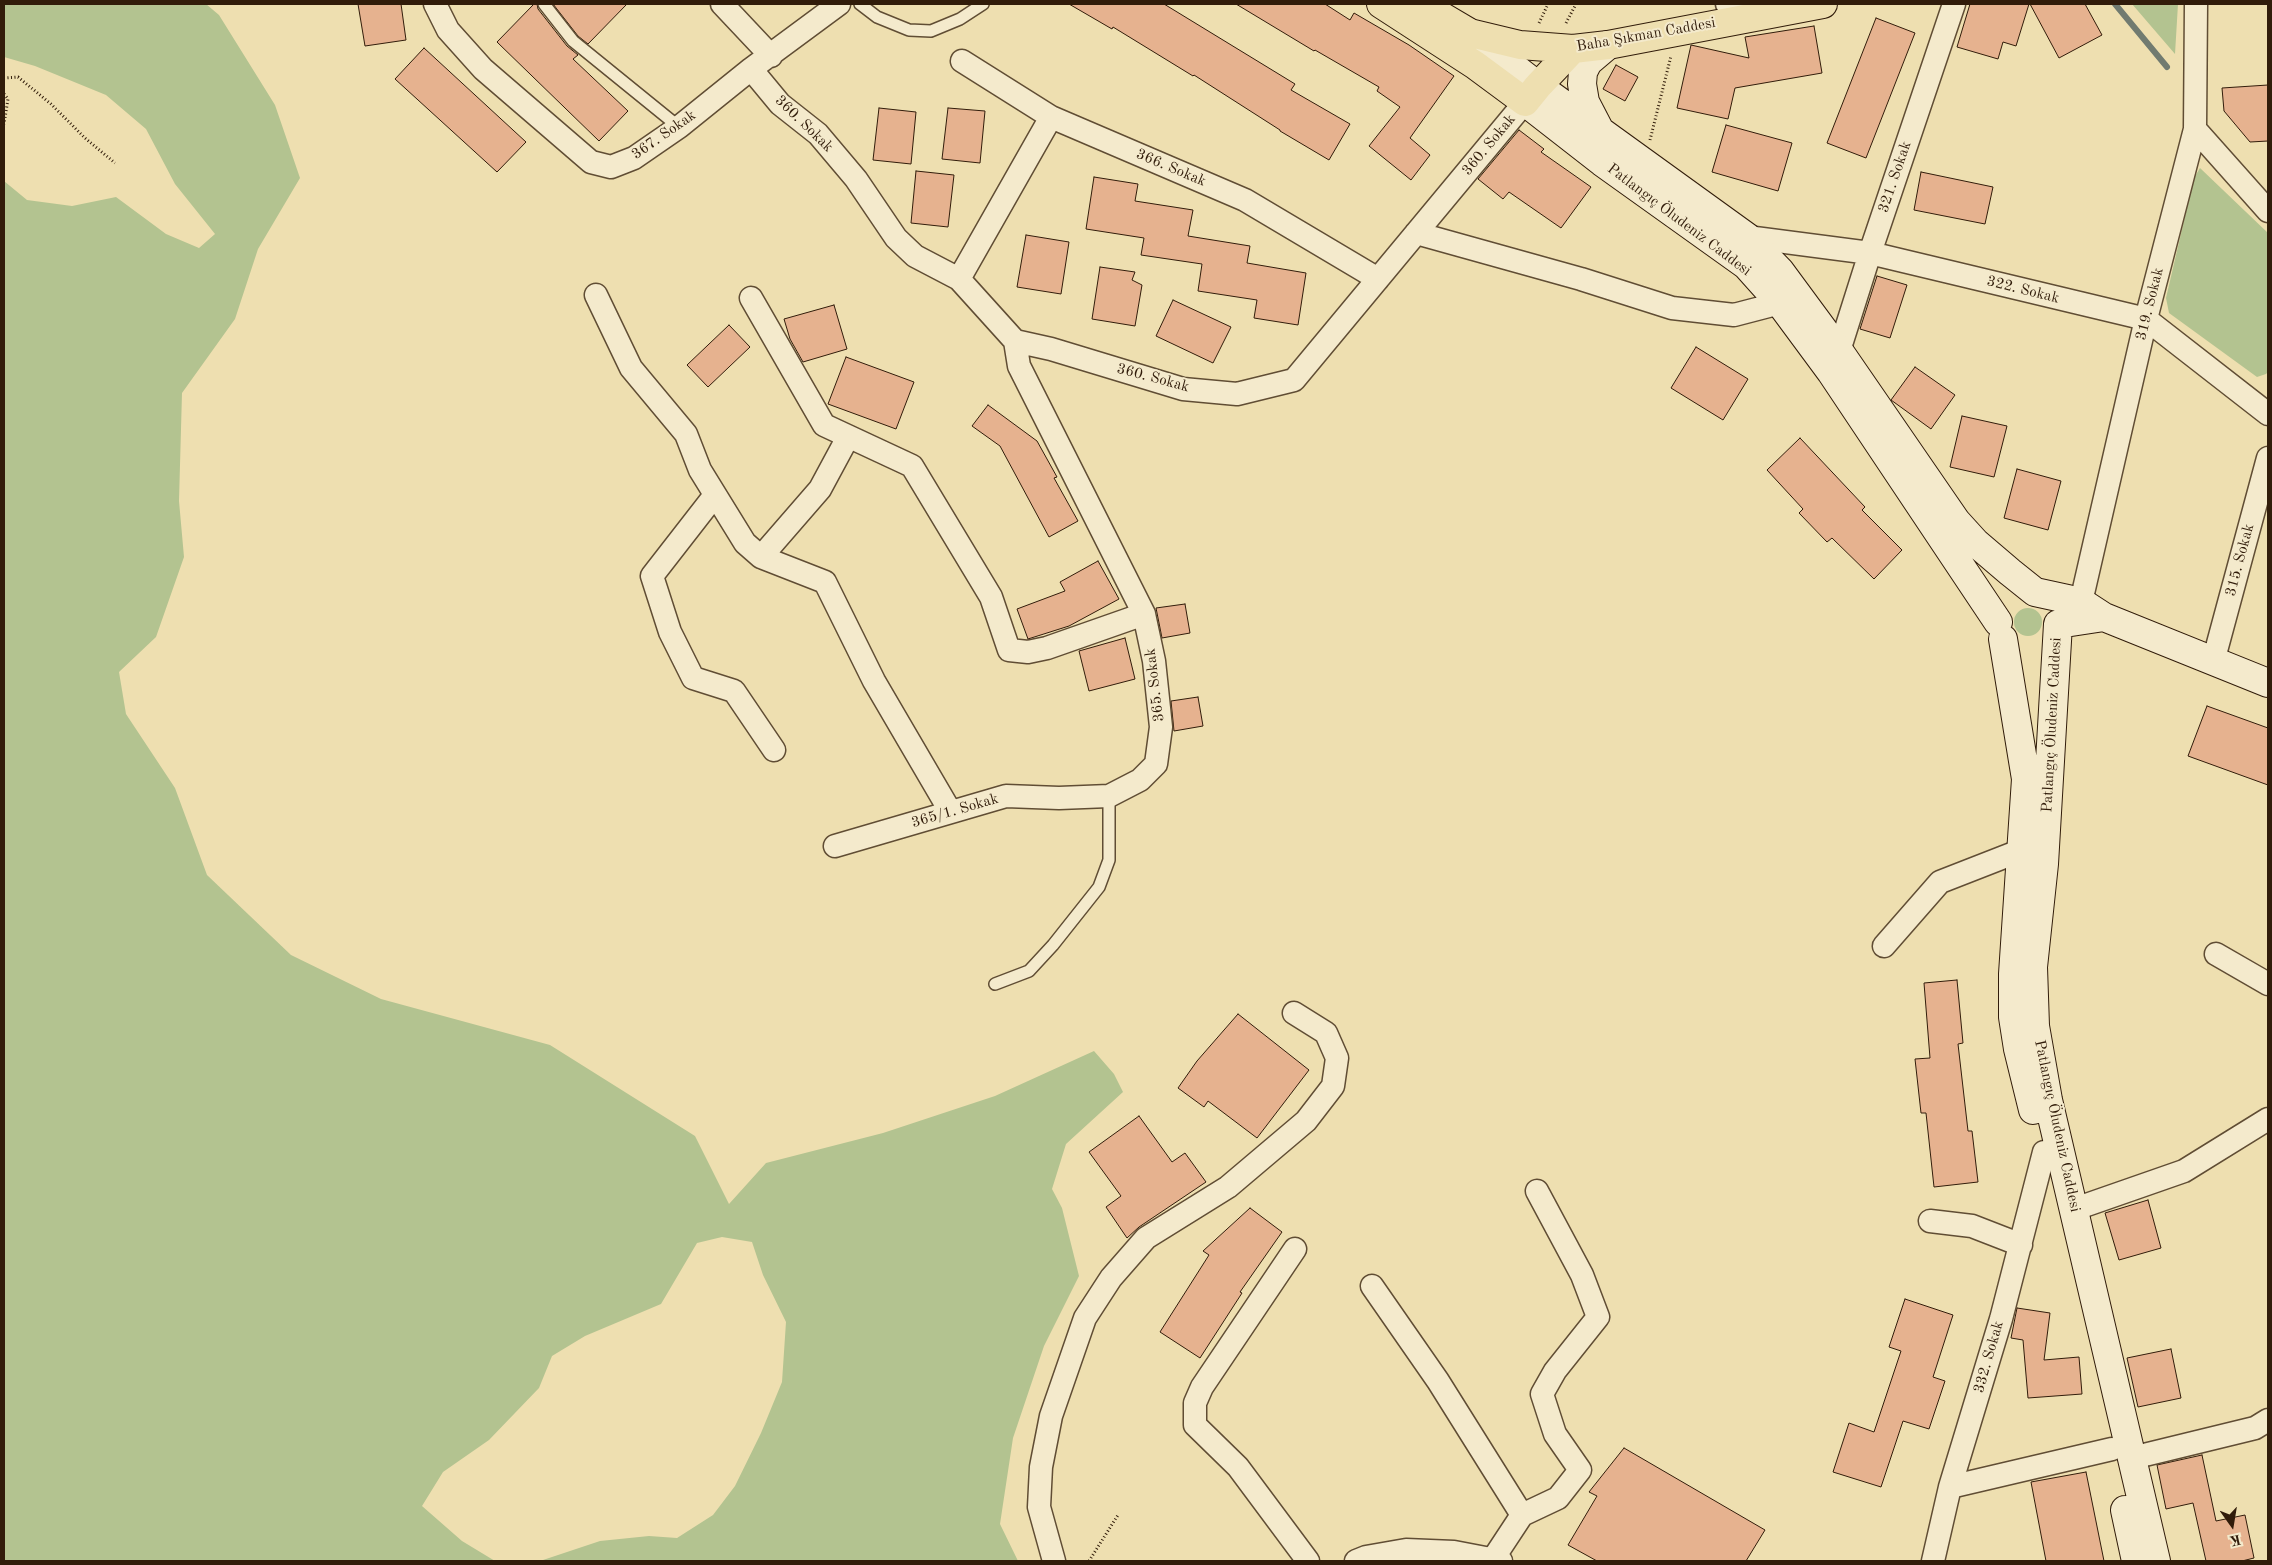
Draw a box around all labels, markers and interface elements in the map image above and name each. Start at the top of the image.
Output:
street label: Baha Şıkman Caddesi [1575,14,1717,56]
street label: 360. Sokak [771,92,837,156]
street label: 367. Sokak [628,106,700,164]
street label: 360. Sokak [1458,111,1520,179]
street label: 321. Sokak [1874,139,1916,215]
street label: 366. Sokak [1133,145,1209,191]
street label: Patlangıç Öludeniz Caddesi [1604,160,1754,280]
street label: 319. Sokak [2132,266,2168,342]
street label: 322. Sokak [1985,272,2061,308]
street label: 360. Sokak [1115,360,1191,396]
street label: 315. Sokak [2222,522,2258,598]
street label: Patlangıç Öludeniz Caddesi [2038,637,2066,813]
street label: 365. Sokak [1142,647,1168,723]
street label: 365/1. Sokak [909,790,1001,832]
street label: Patlangıç Öludeniz Caddesi [2030,1038,2084,1214]
street label: 332. Sokak [1970,1319,2008,1395]
north arrow [2207,1500,2257,1550]
text: K [2229,1532,2242,1548]

